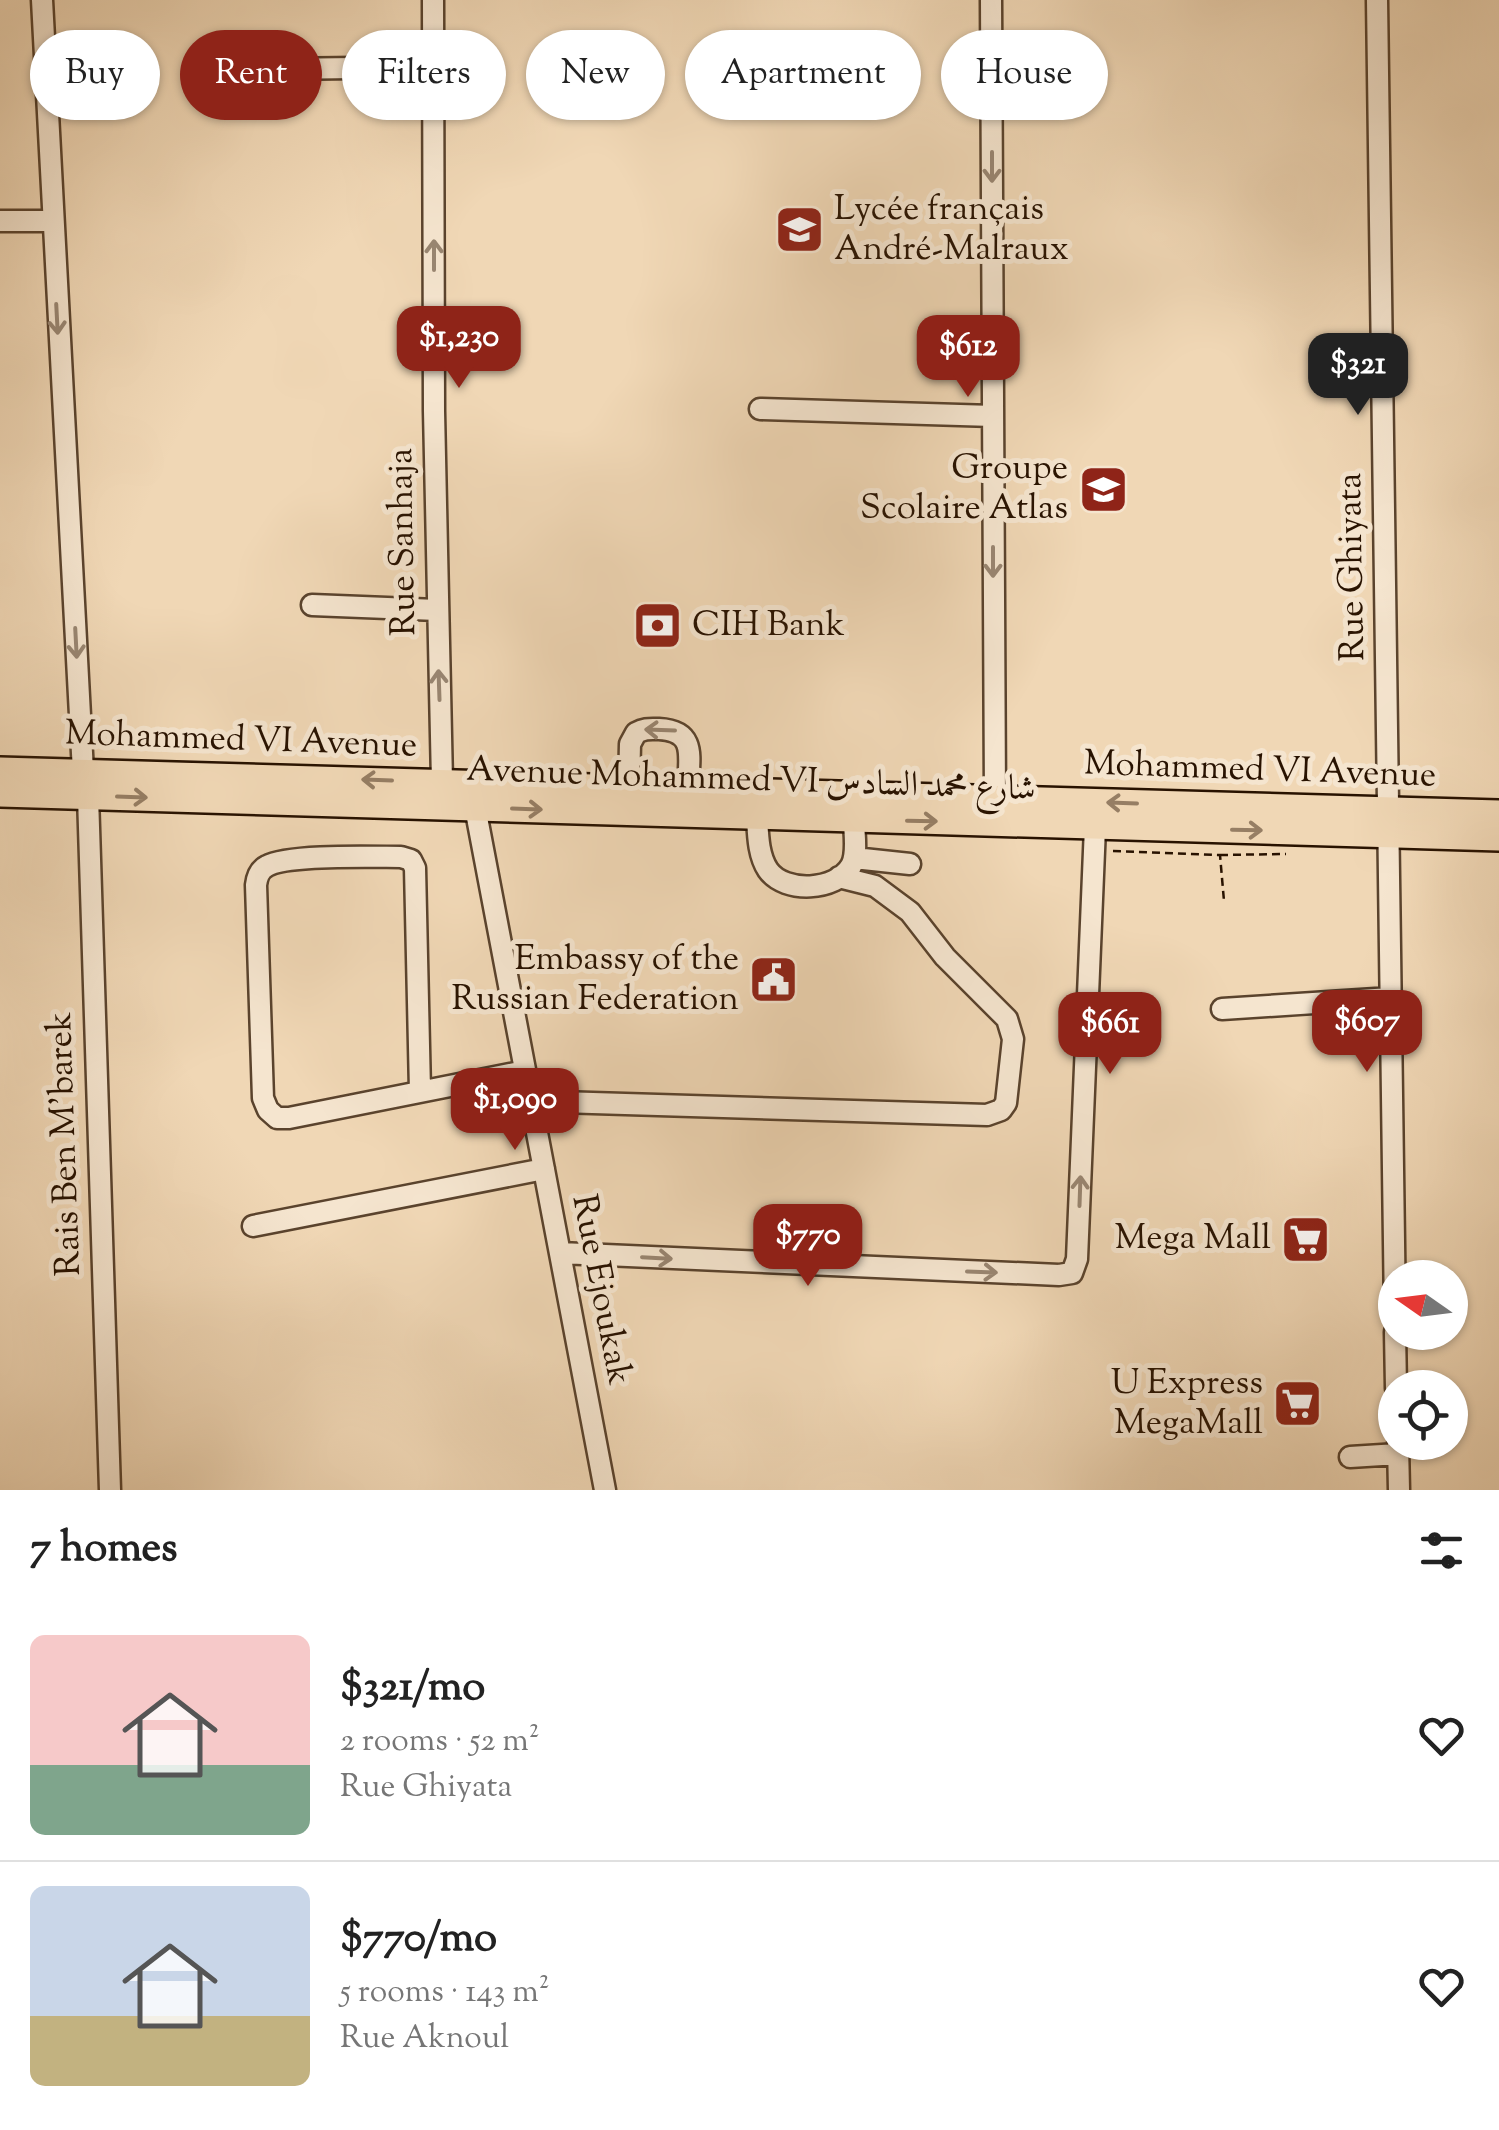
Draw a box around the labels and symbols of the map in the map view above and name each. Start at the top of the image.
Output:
one-way arrow [982,150,1002,183]
place label: Lycée français André-Malraux [834,185,1069,276]
school or university icon: Lycée français André-Malraux [773,204,825,256]
one-way arrow [424,239,444,272]
one-way arrow [48,302,67,334]
pin: $1,230 [378,306,540,391]
pin: $612 [909,315,1027,400]
pin: $321 [1299,333,1417,418]
place label: Groupe Scolaire Atlas [860,444,1068,535]
street label: Rue Sanhaja [377,448,431,636]
school or university icon: Groupe Scolaire Atlas [1077,463,1129,515]
street label: Rue Ghiyata [1326,472,1380,662]
one-way arrow [984,546,1003,578]
bank icon: CIH Bank [631,600,683,652]
place label: CIH Bank [692,601,845,652]
one-way arrow [67,627,86,659]
one-way arrow [429,669,448,701]
street label: Mohammed VI Avenue [64,709,418,773]
one-way arrow [644,720,676,739]
street label: Mohammed VI Avenue [1083,739,1437,803]
street label: Avenue Mohammed VI شارع محمد السادس [465,746,1037,816]
one-way arrow [361,771,393,790]
one-way arrow [116,788,148,807]
one-way arrow [1106,793,1138,812]
one-way arrow [511,800,543,819]
one-way arrow [906,812,938,831]
one-way arrow [1230,820,1262,840]
place label: Embassy of the Russian Federation [452,935,739,1026]
public building icon: Embassy of the Russian Federation [748,954,800,1006]
pin: $607 [1308,990,1426,1075]
pin: $661 [1051,992,1169,1077]
street label: Rais Ben M’barek [36,1011,96,1277]
pin: $1,090 [434,1068,596,1153]
one-way arrow [1071,1175,1090,1207]
street label: Rue Ejoukak [557,1191,643,1389]
pin: $770 [749,1204,867,1289]
supermarket icon: Mega Mall [1280,1213,1332,1265]
place label: Mega Mall [1115,1214,1271,1265]
one-way arrow [640,1249,672,1268]
north arrow [1378,1260,1468,1350]
one-way arrow [965,1263,997,1282]
place label: U Express MegaMall [1111,1359,1263,1450]
supermarket icon: U Express MegaMall [1272,1378,1324,1430]

